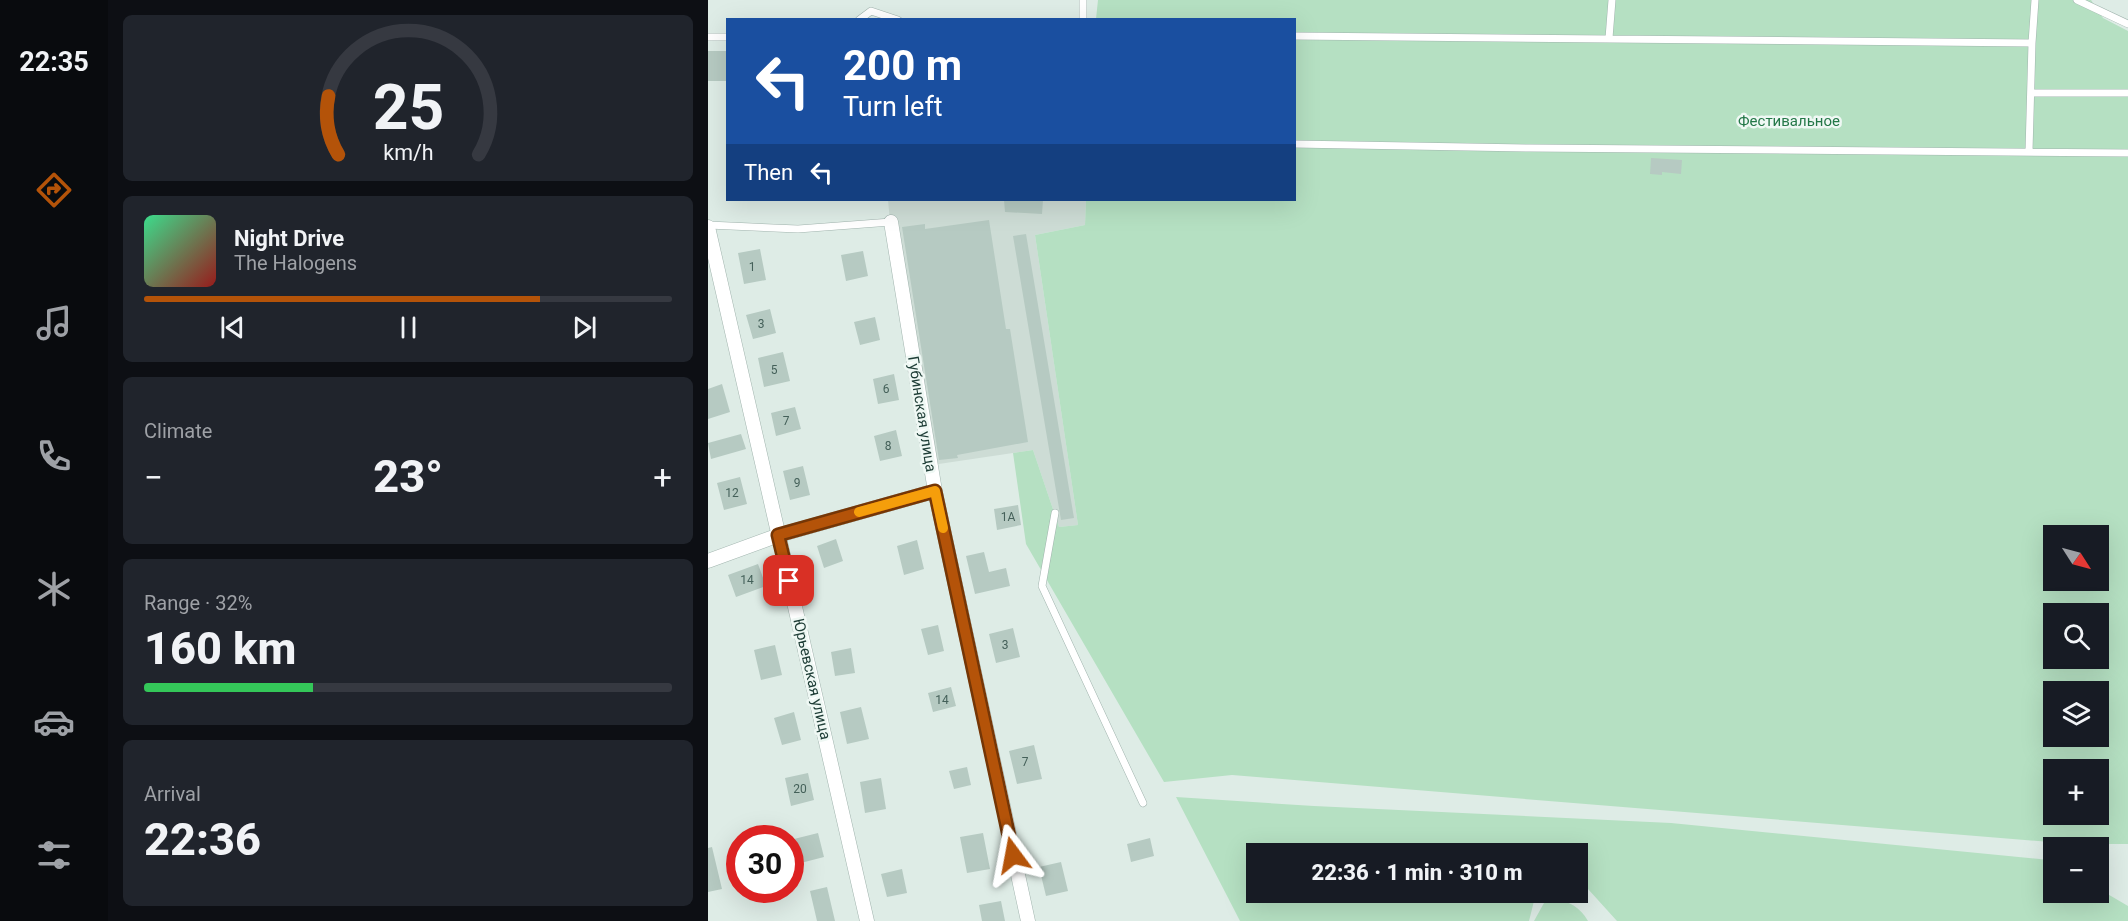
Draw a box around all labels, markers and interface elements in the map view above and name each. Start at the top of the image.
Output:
text: 200 m [843,41,962,90]
icon: left [744,42,822,120]
text: 22:35 [19,46,89,78]
text: 25 [372,71,444,144]
text: Turn left [843,91,943,123]
park label: Фестивальное [1738,112,1840,130]
text: km/h [383,140,433,165]
icon: left [805,156,838,189]
text: Then [744,160,793,185]
icon: directions [33,169,75,211]
text: Night Drive [234,226,344,251]
text: The Halogens [234,251,357,275]
house number: 1 [749,260,755,274]
icon: music [33,302,75,344]
icon: previous [216,311,249,344]
icon: pause [392,311,425,344]
icon: next [568,311,601,344]
house number: 3 [758,317,764,331]
street label: Губинская улица [904,355,940,473]
house number: 5 [771,363,778,377]
house number: 6 [883,382,890,396]
house number: 7 [783,414,790,428]
text: Climate [144,419,212,443]
icon: phone [33,435,75,477]
house number: 8 [885,439,892,453]
text: 23° [373,450,443,503]
text: − [144,458,163,497]
text: + [653,458,672,497]
house number: 9 [794,476,800,490]
house number: 12 [725,486,739,500]
house number: 1А [1001,510,1015,524]
north arrow [2043,525,2109,591]
map controls [2043,525,2109,903]
pin [763,555,814,606]
icon: arrive [772,564,805,597]
icon: climate [33,568,75,610]
house number: 14 [740,573,754,587]
text: Range · 32% [144,591,252,615]
button: search [2043,603,2109,669]
street label: Юрьевская улица [789,617,835,741]
text: 160 km [144,622,296,675]
house number: 3 [1002,638,1008,652]
button: layers [2043,681,2109,747]
house number: 14 [935,693,949,707]
icon: car [33,701,75,743]
house number: 7 [1022,755,1029,769]
button: + [2043,759,2109,825]
text: Arrival [144,782,201,806]
house number: 20 [793,782,807,796]
text: 22:36 [144,813,261,866]
position arrow [981,823,1045,887]
speed limit sign: 30 [726,825,804,903]
icon: filters [33,834,75,876]
button: − [2043,837,2109,903]
text: 22:36 · 1 min · 310 m [1312,860,1522,885]

